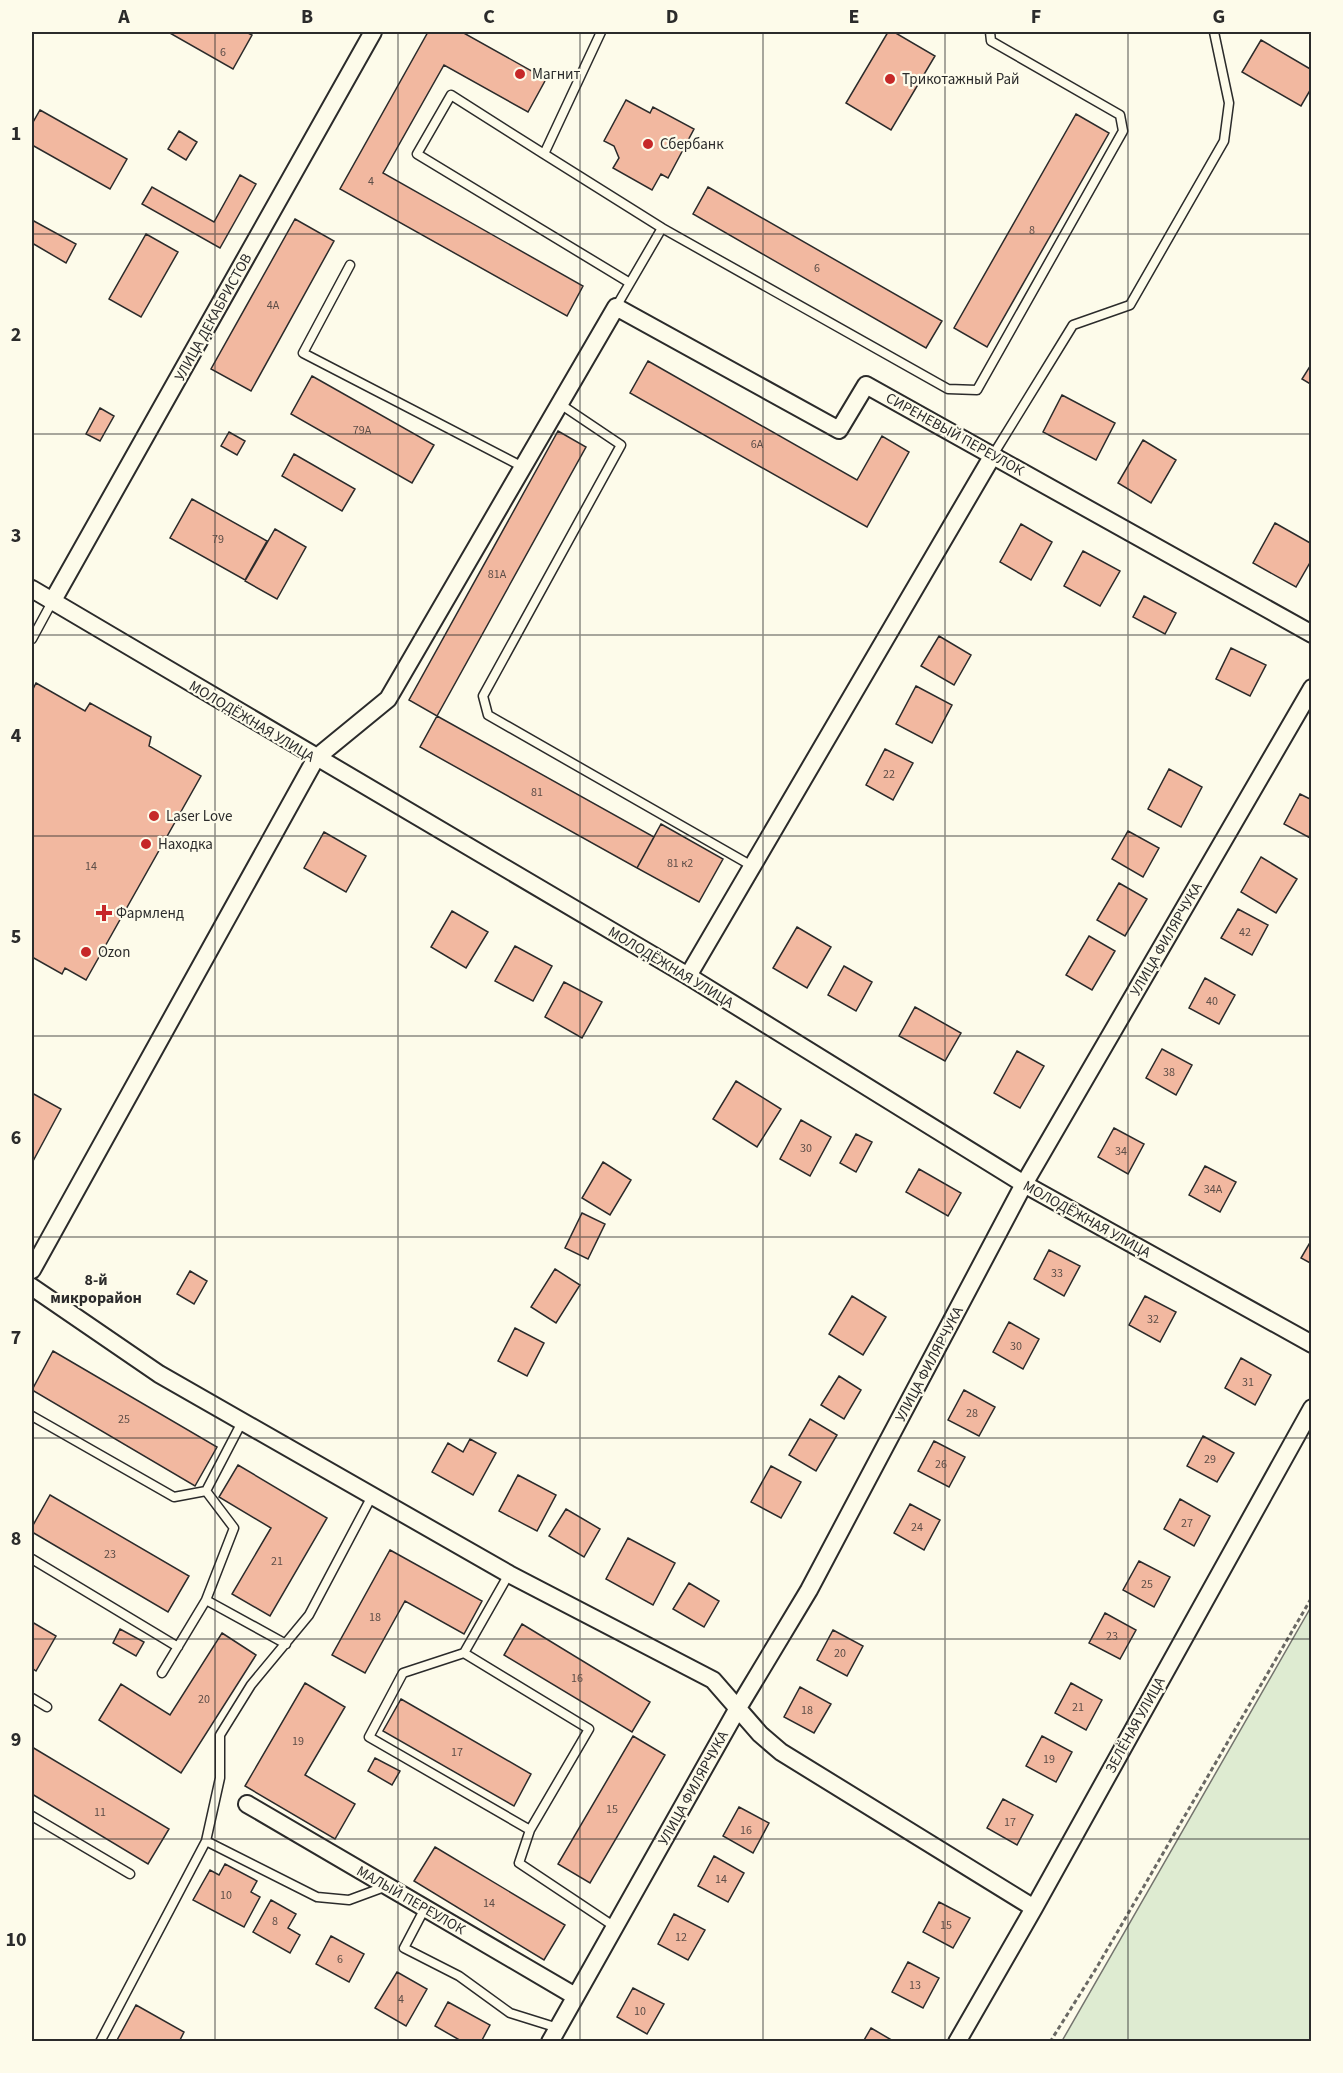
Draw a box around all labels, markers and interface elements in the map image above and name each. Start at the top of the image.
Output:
text: A [117,3,130,31]
text: B [301,3,313,31]
text: C [483,3,495,31]
text: D [666,3,678,31]
text: E [849,3,859,31]
text: F [1031,3,1041,31]
text: G [1213,3,1225,31]
house number: 6 [220,44,226,61]
place label: Магнит [532,64,581,85]
marker: Магнит [513,67,527,81]
place label: Трикотажный Рай [902,69,1020,90]
marker: Трикотажный Рай [883,72,897,86]
text: 1 [11,120,21,148]
place label: Сбербанк [660,134,724,155]
marker: Сбербанк [641,137,655,151]
house number: 4 [368,173,374,190]
house number: 8 [1029,222,1035,239]
street label: УЛИЦА ДЕКАБРИСТОВ [170,250,257,385]
house number: 6 [814,260,820,277]
house number: 4А [267,297,280,314]
text: 2 [11,321,21,349]
street label: СИРЕНЕВЫЙ ПЕРЕУЛОК [882,388,1028,481]
house number: 79А [353,422,372,439]
house number: 6А [751,436,764,453]
text: 3 [11,522,21,550]
house number: 79 [212,531,224,548]
house number: 81А [488,566,507,583]
street label: МОЛОДЁЖНАЯ УЛИЦА [185,676,319,768]
text: 4 [11,722,22,750]
house number: 22 [883,766,895,783]
house number: 81 [531,784,543,801]
place label: Laser Love [166,806,232,827]
marker: Laser Love [147,809,161,823]
place label: Находка [158,834,213,855]
marker: Находка [139,837,153,851]
house number: 81 к2 [667,855,693,872]
house number: 14 [85,858,97,875]
street label: УЛИЦА ФИЛЯРЧУКА [1125,878,1208,1000]
place label: Фармленд [116,903,184,924]
marker: Фармленд [97,906,111,920]
street label: МОЛОДЁЖНАЯ УЛИЦА [604,922,738,1014]
text: 5 [11,923,21,951]
house number: 42 [1239,924,1251,941]
place label: Ozon [98,942,130,963]
marker: Ozon [79,945,93,959]
house number: 40 [1206,993,1218,1010]
house number: 38 [1163,1064,1175,1081]
text: 6 [11,1124,21,1152]
house number: 30 [800,1140,812,1157]
house number: 34 [1115,1143,1127,1160]
street label: МОЛОДЁЖНАЯ УЛИЦА [1019,1176,1155,1264]
house number: 34А [1204,1181,1223,1198]
house number: 33 [1051,1265,1063,1282]
district label: 8-й микрорайон [50,1269,142,1309]
street label: УЛИЦА ФИЛЯРЧУКА [890,1302,969,1426]
house number: 32 [1147,1311,1159,1328]
text: 7 [11,1324,21,1352]
house number: 30 [1010,1338,1022,1355]
house number: 31 [1242,1374,1254,1391]
house number: 28 [966,1405,978,1422]
house number: 25 [118,1411,130,1428]
house number: 29 [1204,1451,1216,1468]
house number: 26 [935,1456,947,1473]
house number: 27 [1181,1515,1193,1532]
house number: 24 [911,1519,923,1536]
text: 8 [11,1525,21,1553]
house number: 23 [104,1546,116,1563]
house number: 21 [271,1553,283,1570]
house number: 25 [1141,1576,1153,1593]
house number: 18 [369,1609,381,1626]
house number: 23 [1106,1628,1118,1645]
house number: 20 [834,1645,846,1662]
house number: 16 [571,1670,583,1687]
street label: ЗЕЛЁНАЯ УЛИЦА [1100,1673,1171,1777]
house number: 20 [198,1691,210,1708]
house number: 21 [1072,1699,1084,1716]
house number: 18 [801,1702,813,1719]
text: 9 [11,1726,21,1754]
street label: УЛИЦА ФИЛЯРЧУКА [653,1726,734,1849]
house number: 19 [292,1733,304,1750]
house number: 17 [451,1744,463,1761]
house number: 19 [1043,1751,1055,1768]
house number: 15 [606,1801,618,1818]
house number: 11 [94,1804,106,1821]
house number: 17 [1004,1814,1016,1831]
house number: 16 [740,1822,752,1839]
street label: МАЛЫЙ ПЕРЕУЛОК [353,1861,469,1940]
house number: 14 [715,1871,727,1888]
house number: 10 [220,1887,232,1904]
house number: 14 [483,1895,495,1912]
house number: 8 [272,1913,278,1930]
house number: 15 [940,1917,952,1934]
text: 10 [5,1926,27,1954]
house number: 12 [675,1929,687,1946]
house number: 6 [337,1951,343,1968]
house number: 13 [909,1977,921,1994]
house number: 4 [398,1991,404,2008]
house number: 10 [634,2003,646,2020]

